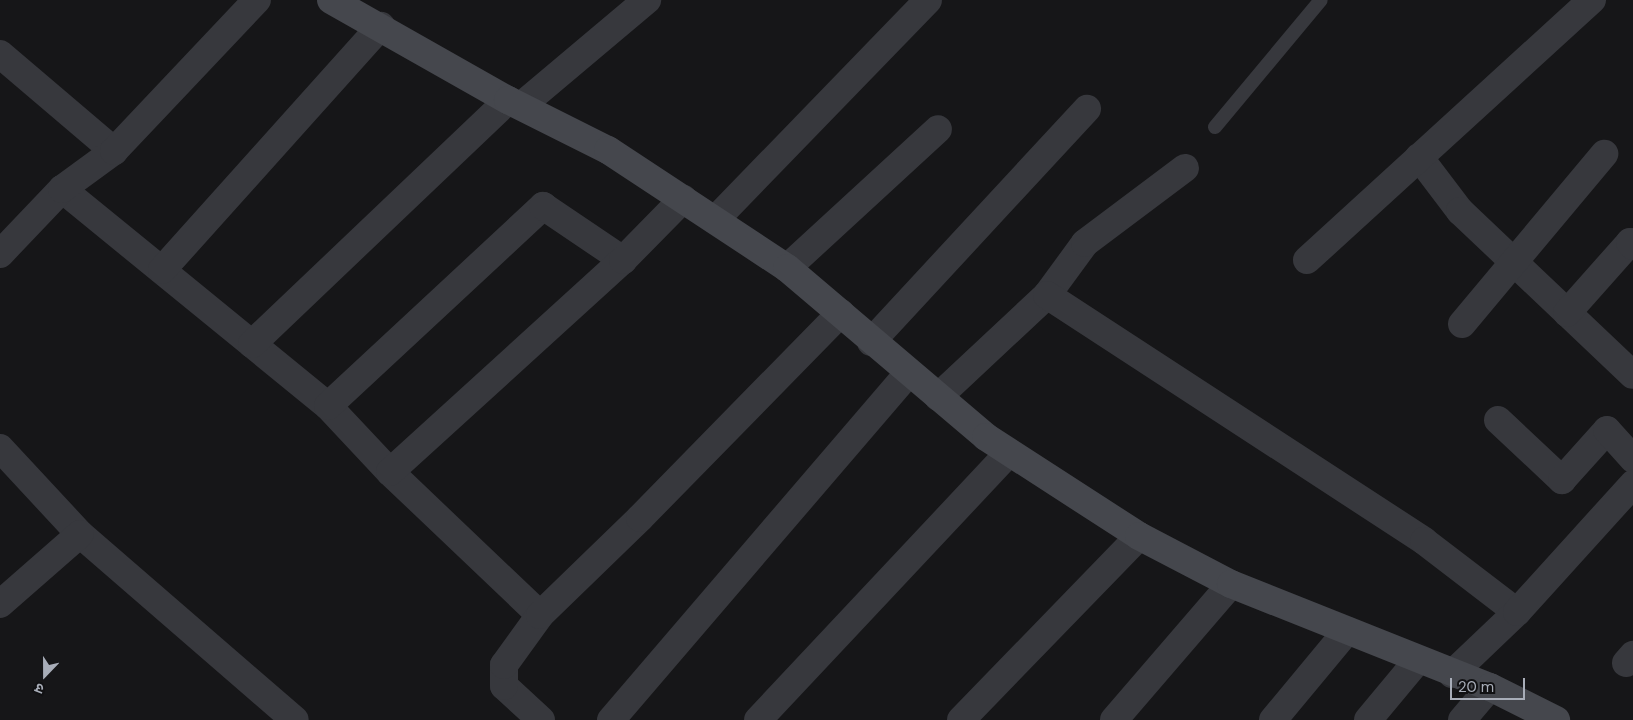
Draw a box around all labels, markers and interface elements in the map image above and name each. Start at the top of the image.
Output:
north arrow [20,650,70,700]
scale bar [1453,668,1528,700]
text: 20 m [1458,677,1494,697]
text: उ [32,679,47,699]

